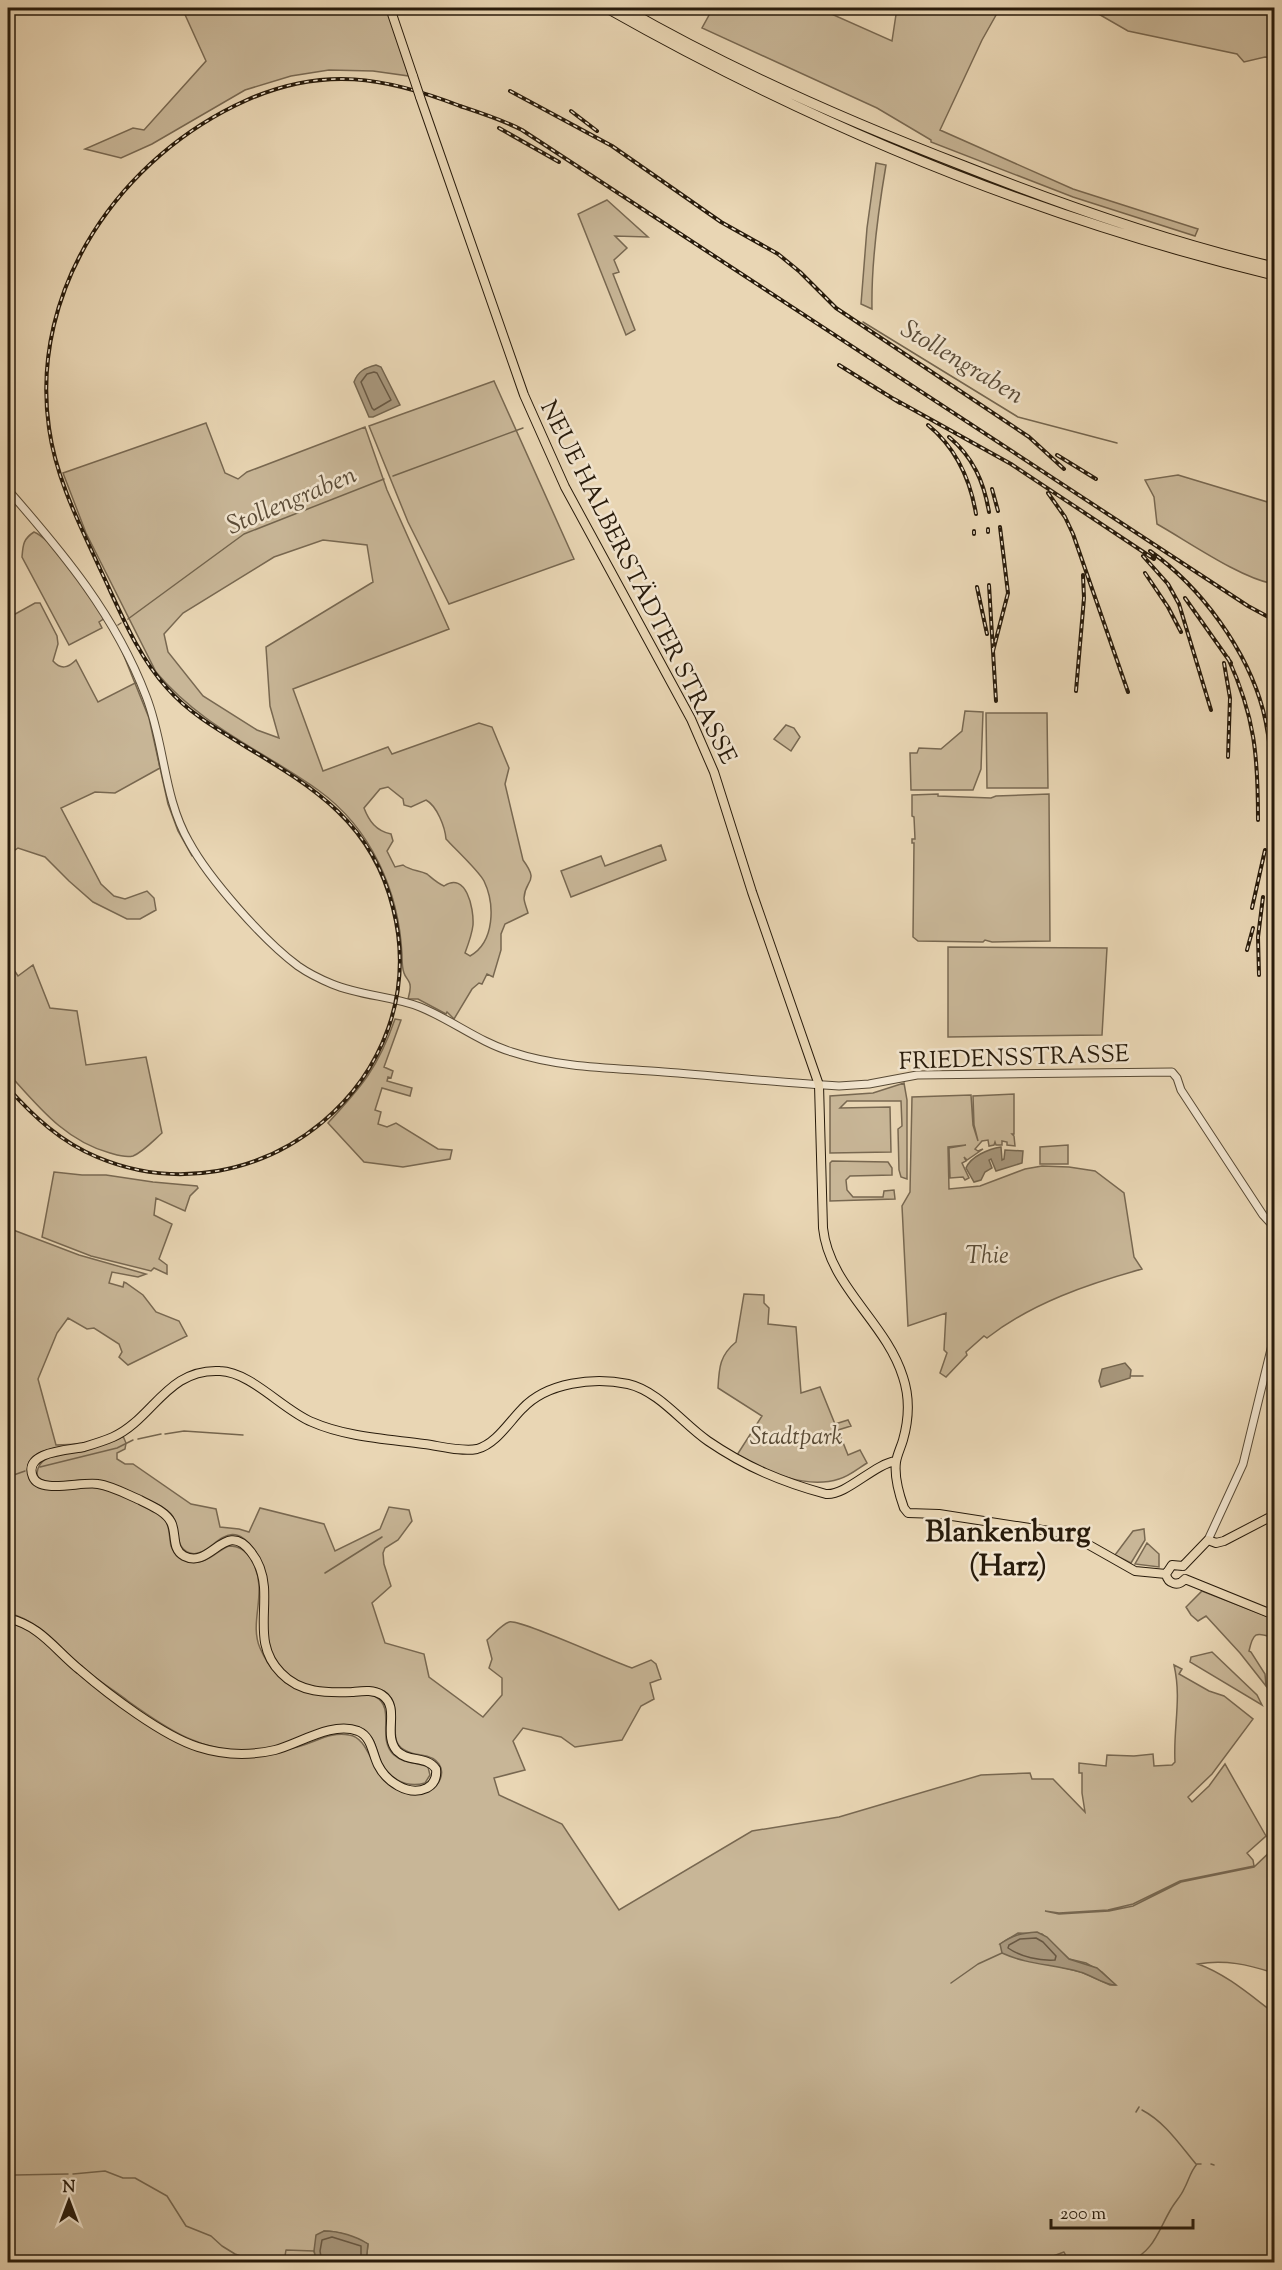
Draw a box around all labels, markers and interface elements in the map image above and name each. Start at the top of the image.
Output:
water label: Stollengraben [893,312,1031,415]
street label: NEUE HALBERSTÄDTER STRASSE [530,395,744,771]
water label: Stollengraben [221,457,363,545]
street label: FRIEDENSSTRASSE [898,1038,1130,1080]
park label: Thie [965,1240,1009,1274]
park label: Stadtpark [750,1421,842,1455]
district label: Blankenburg (Harz) [925,1512,1091,1589]
north arrow [39,2171,99,2231]
text: N [63,2177,76,2200]
scale bar [1051,2192,1194,2230]
text: 200 m [1060,2202,1106,2228]

